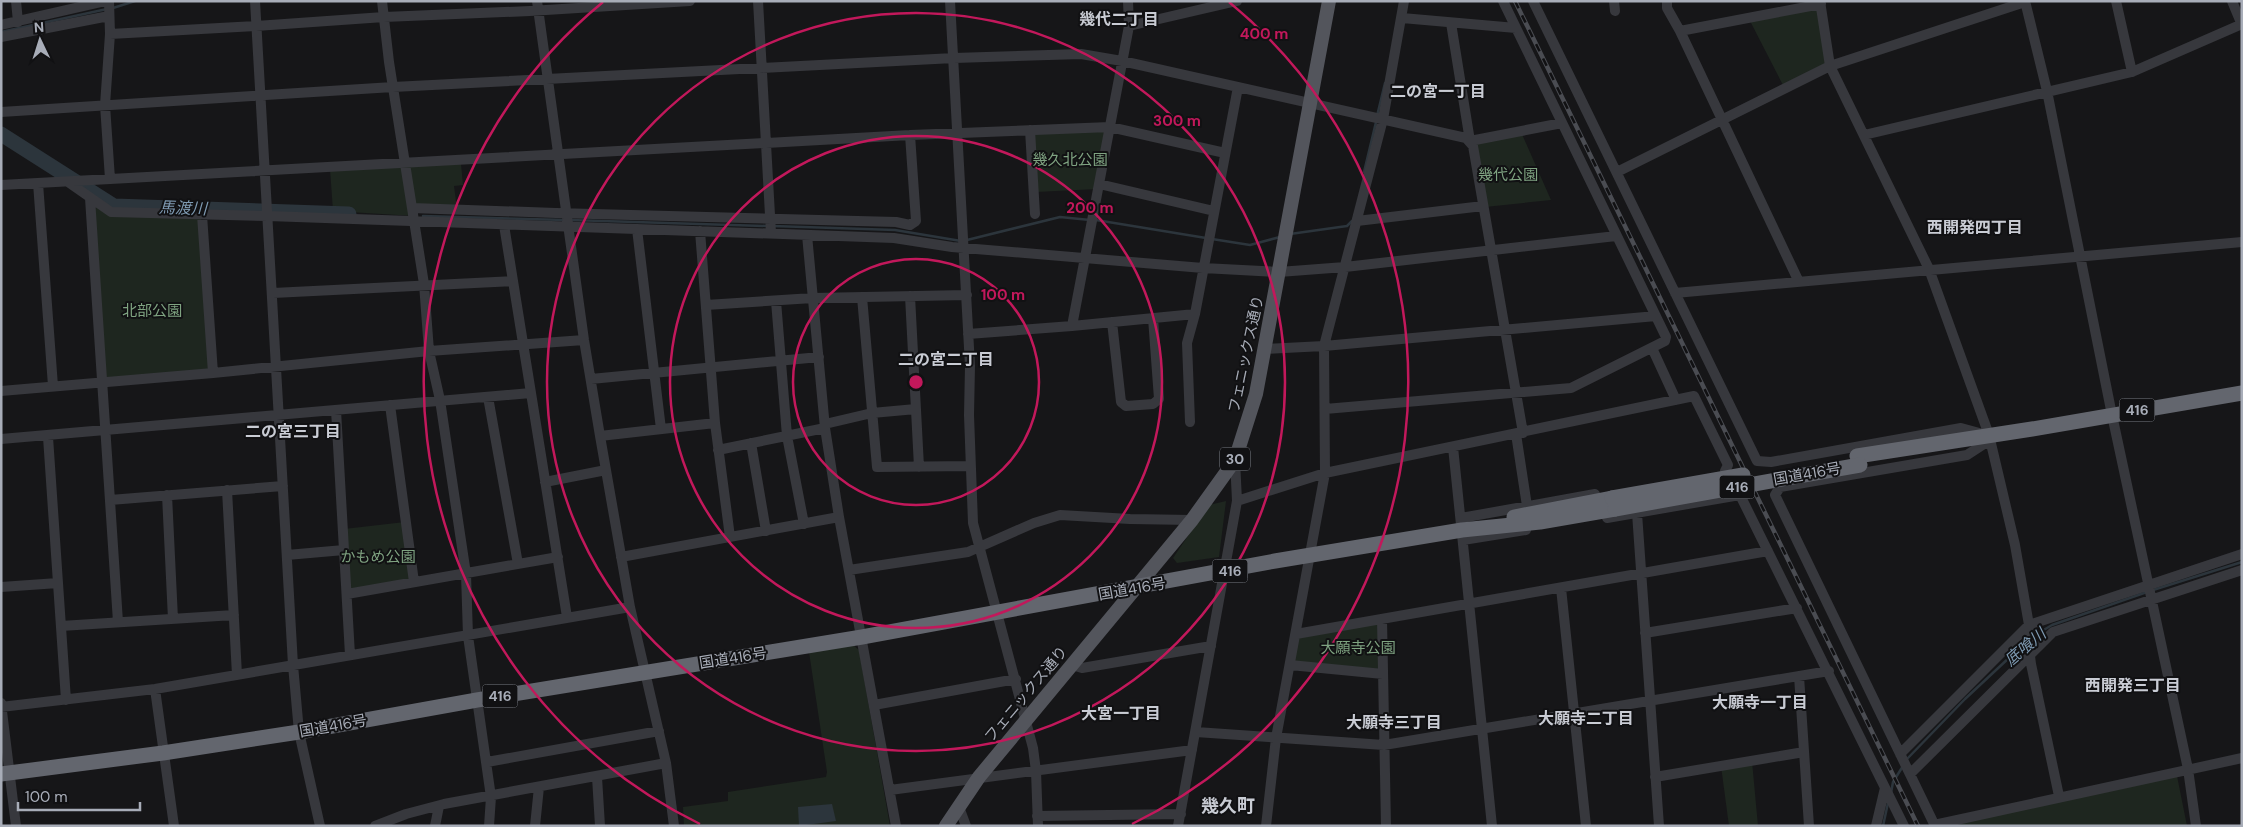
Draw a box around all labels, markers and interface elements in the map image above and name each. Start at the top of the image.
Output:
district label: 幾代二丁目 [1079,9,1159,30]
north arrow [15,15,65,65]
text: N [33,18,45,36]
text: 400 m [1240,24,1288,44]
district label: 二の宮一丁目 [1390,81,1486,102]
text: 300 m [1153,111,1201,131]
park label: 幾久北公園 [1032,150,1108,170]
park label: 幾代公園 [1478,165,1538,185]
water label: 馬渡川 [159,197,209,219]
text: 200 m [1066,198,1114,218]
district label: 西開発四丁目 [1927,217,2023,238]
text: 100 m [981,285,1025,305]
street label: フェニックス通り [1224,293,1268,415]
park label: 北部公園 [122,301,182,321]
district label: 二の宮二丁目 [898,349,994,370]
centre of rings [907,373,925,391]
road number: 416 [2120,398,2154,422]
district label: 二の宮三丁目 [245,421,341,442]
road number: 30 [1220,448,1250,470]
street label: 国道416号 [1772,458,1842,490]
road number: 416 [1720,476,1754,498]
park label: かもめ公園 [340,547,416,567]
road number: 416 [1212,560,1248,582]
street label: 国道416号 [1097,573,1167,605]
water label: 底喰川 [2000,622,2052,670]
park label: 大願寺公園 [1320,638,1396,658]
street label: フェニックス通り [980,642,1072,746]
street label: 国道416号 [698,643,768,673]
district label: 西開発三丁目 [2085,675,2181,696]
road number: 416 [482,684,518,708]
district label: 大願寺一丁目 [1712,692,1808,713]
district label: 大宮一丁目 [1081,703,1161,724]
district label: 大願寺二丁目 [1538,708,1634,729]
street label: 国道416号 [298,710,368,742]
district label: 大願寺三丁目 [1346,712,1442,733]
scale bar [18,780,140,812]
text: 100 m [25,787,68,807]
district label: 幾久町 [1201,794,1255,818]

